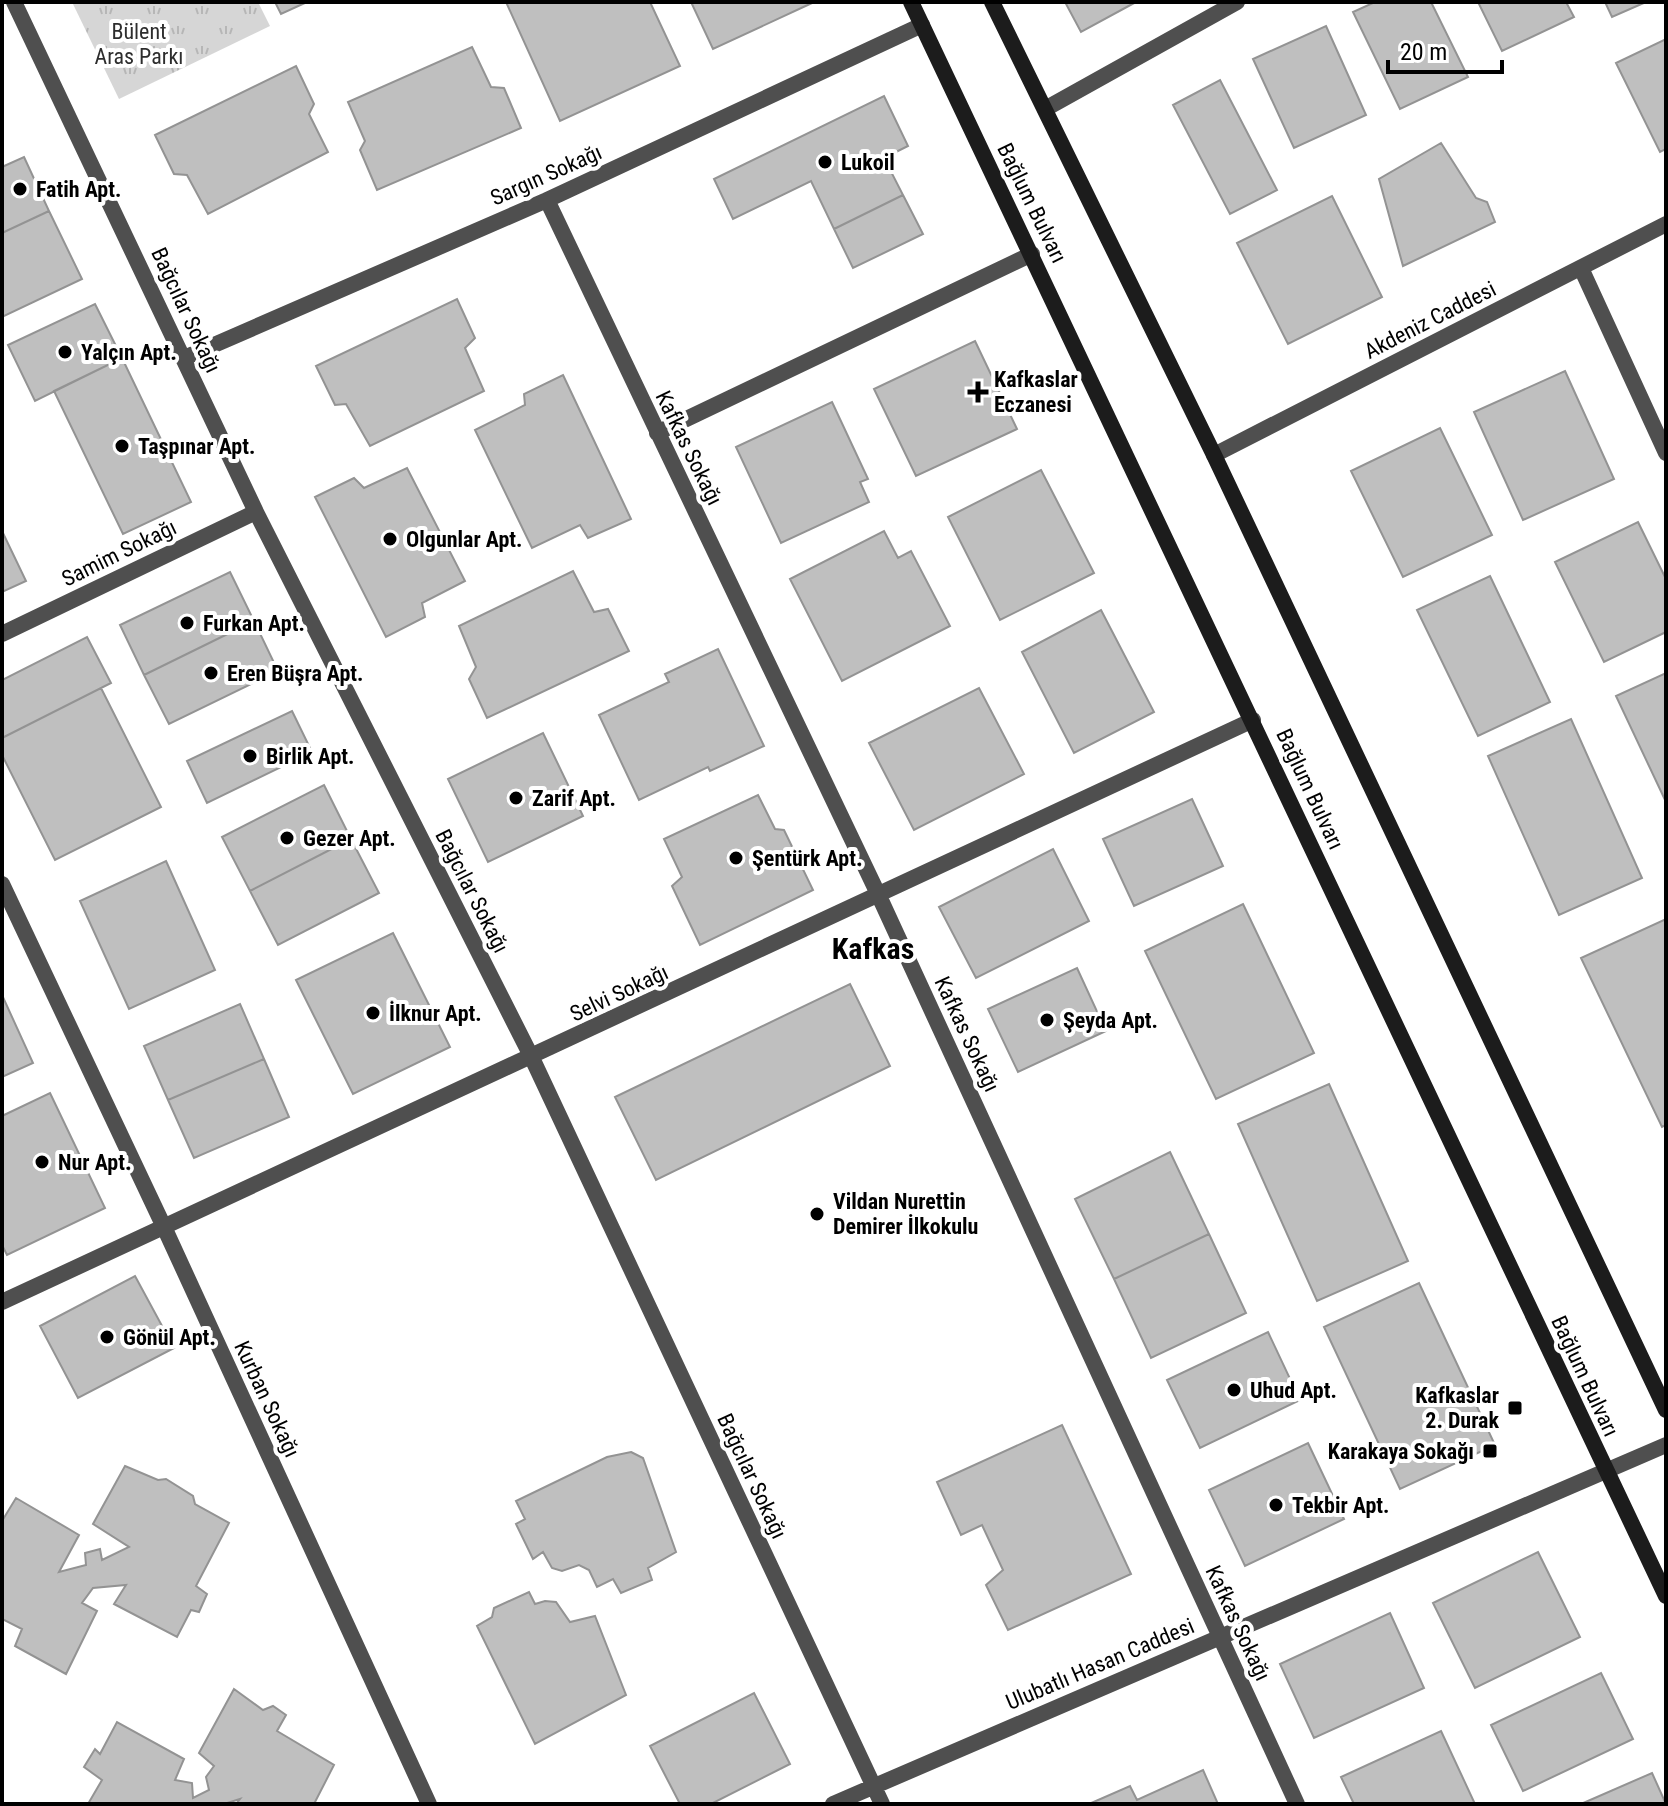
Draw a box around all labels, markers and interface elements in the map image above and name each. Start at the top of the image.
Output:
park label: Bülent Aras Parkı [95,19,184,69]
scale bar [1388,24,1502,74]
text: 20 m [1400,38,1447,66]
street label: Sargın Sokağı [487,139,605,211]
street label: Bağlum Bulvarı [992,139,1072,267]
place label: Lukoil [841,150,895,175]
marker: Lukoil [816,153,834,171]
place label: Fatih Apt. [36,177,121,202]
marker: Fatih Apt. [11,180,29,198]
street label: Bağcılar Sokağı [146,244,226,376]
street label: Akdeniz Caddesi [1360,276,1500,364]
place label: Yalçın Apt. [81,340,177,365]
marker: Yalçın Apt. [56,343,74,361]
place label: Kafkaslar Eczanesi [994,367,1078,417]
marker: Kafkaslar Eczanesi [969,383,987,401]
street label: Kafkas Sokağı [651,387,727,509]
place label: Taşpınar Apt. [138,434,255,459]
marker: Taşpınar Apt. [113,437,131,455]
street label: Samim Sokağı [58,515,180,591]
place label: Olgunlar Apt. [406,527,522,552]
marker: Olgunlar Apt. [381,530,399,548]
place label: Furkan Apt. [203,611,305,636]
marker: Furkan Apt. [178,614,196,632]
place label: Eren Büşra Apt. [227,661,364,686]
marker: Eren Büşra Apt. [202,664,220,682]
street label: Bağlum Bulvarı [1271,725,1349,853]
place label: Birlik Apt. [266,744,355,769]
marker: Birlik Apt. [241,747,259,765]
place label: Zarif Apt. [532,786,616,811]
marker: Zarif Apt. [507,789,525,807]
street label: Bağcılar Sokağı [430,825,514,957]
place label: Gezer Apt. [303,826,396,851]
marker: Gezer Apt. [278,829,296,847]
place label: Şentürk Apt. [752,846,862,871]
marker: Şentürk Apt. [727,849,745,867]
district label: Kafkas [832,931,914,966]
street label: Selvi Sokağı [566,959,672,1027]
street label: Kafkas Sokağı [929,973,1005,1095]
place label: İlknur Apt. [389,1001,482,1026]
marker: İlknur Apt. [364,1004,382,1022]
place label: Şeyda Apt. [1063,1008,1158,1033]
marker: Şeyda Apt. [1038,1011,1056,1029]
place label: Nur Apt. [58,1150,131,1175]
marker: Nur Apt. [33,1153,51,1171]
place label: Vildan Nurettin Demirer İlkokulu [833,1189,978,1239]
marker: Vildan Nurettin Demirer İlkokulu [808,1205,826,1223]
street label: Bağlum Bulvarı [1546,1312,1624,1440]
place label: Gönül Apt. [123,1325,216,1350]
marker: Gönül Apt. [98,1328,116,1346]
street label: Kurban Sokağı [229,1337,305,1461]
place label: Uhud Apt. [1250,1378,1337,1403]
marker: Uhud Apt. [1225,1381,1243,1399]
place label: Kafkaslar 2. Durak [1415,1383,1499,1433]
marker: Kafkaslar 2. Durak [1506,1399,1524,1417]
street label: Bağcılar Sokağı [712,1410,792,1542]
place label: Karakaya Sokağı [1328,1439,1474,1464]
marker: Karakaya Sokağı [1481,1442,1499,1460]
place label: Tekbir Apt. [1292,1493,1389,1518]
marker: Tekbir Apt. [1267,1496,1285,1514]
street label: Kafkas Sokağı [1200,1562,1276,1684]
street label: Ulubatlı Hasan Caddesi [1002,1613,1198,1715]

